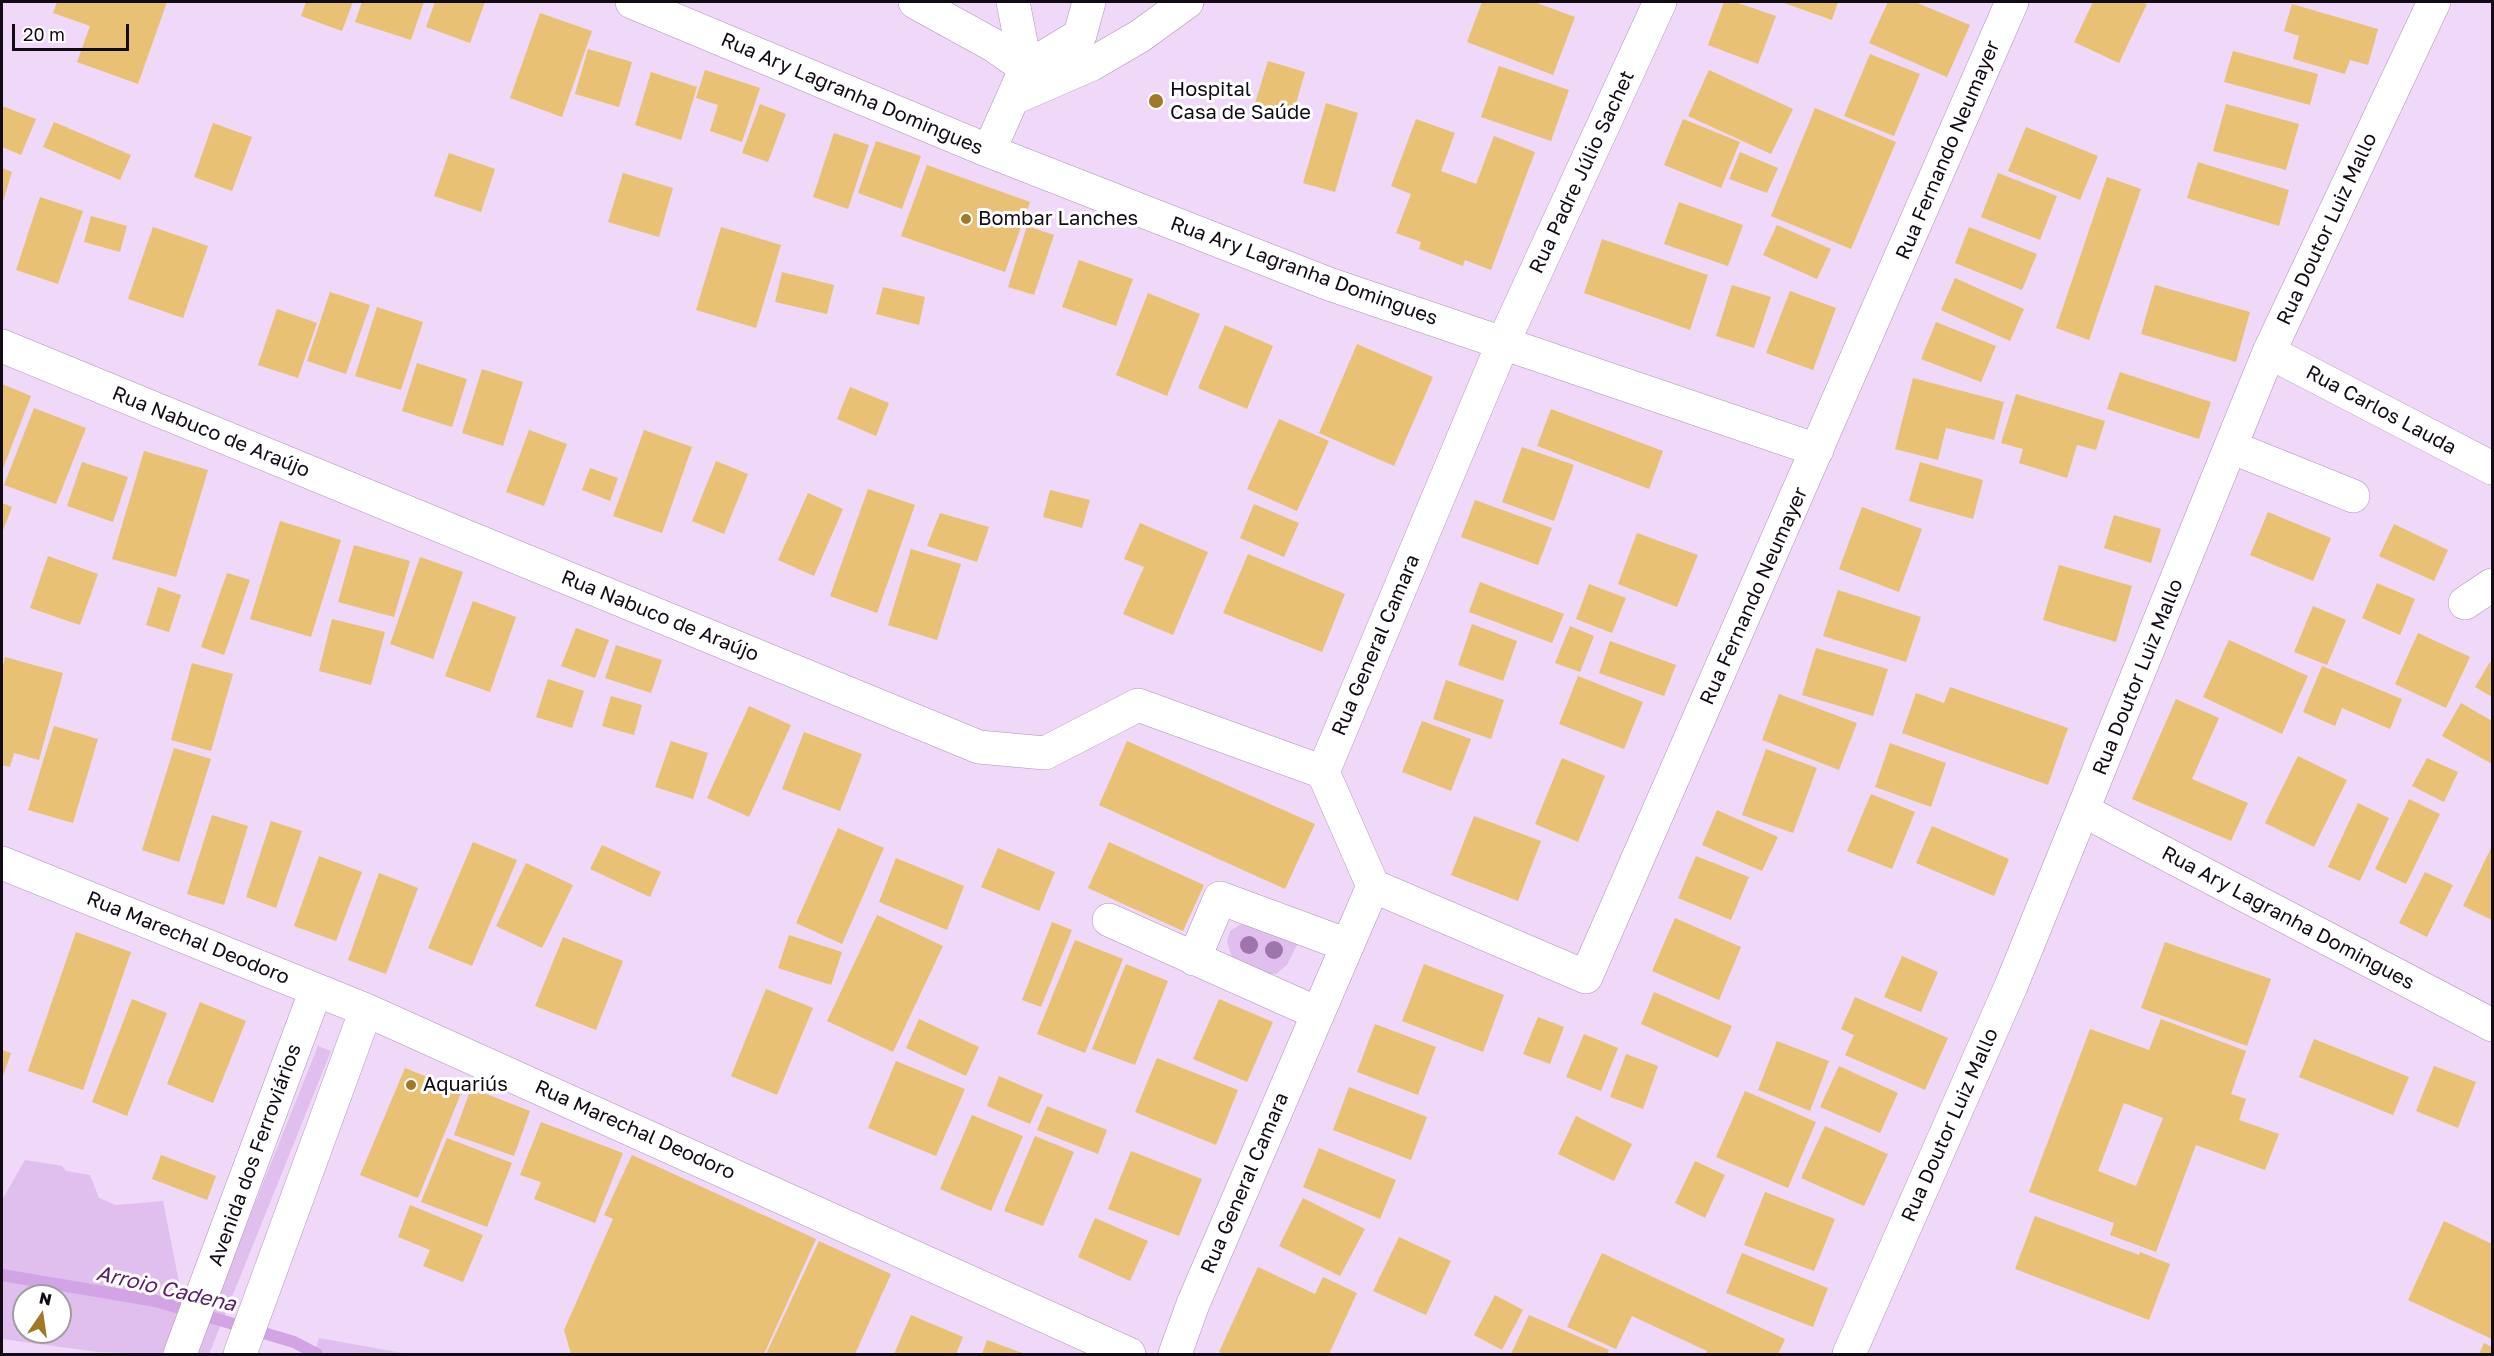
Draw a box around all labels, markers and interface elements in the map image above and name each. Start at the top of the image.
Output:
scale bar [15,12,132,50]
text: 20 m [23,23,65,45]
street label: Rua Ary Lagranha Domingues [717,28,987,160]
street label: Rua Fernando Neumayer [1891,37,2005,263]
street label: Rua Padre Júlio Sachet [1524,67,1640,277]
place label: Hospital Casa de Saúde [1170,78,1311,125]
marker: Hospital Casa de Saúde [1147,92,1165,110]
street label: Rua Doutor Luiz Mallo [2272,129,2382,329]
place label: Bombar Lanches [978,207,1138,231]
street label: Rua Ary Lagranha Domingues [1167,211,1441,331]
marker: Bombar Lanches [959,212,973,226]
street label: Rua Carlos Lauda [2302,360,2460,460]
street label: Rua Nabuco de Araújo [109,381,313,483]
street label: Rua Fernando Neumayer [1695,484,1813,708]
street label: Rua General Camara [1327,551,1425,739]
street label: Rua Nabuco de Araújo [558,565,762,667]
street label: Rua Doutor Luiz Mallo [2088,575,2188,779]
street label: Rua Ary Lagranha Domingues [2158,841,2418,995]
street label: Rua Marechal Deodoro [83,886,293,990]
street label: Rua Doutor Luiz Mallo [1896,1025,2004,1225]
street label: Avenida dos Ferroviários [204,1041,306,1269]
place label: Aquariús [423,1073,508,1097]
street label: Rua Marechal Deodoro [531,1075,739,1185]
marker: Aquariús [404,1078,418,1092]
street label: Rua General Camara [1196,1089,1294,1277]
water label: Arroio Cadena [94,1261,238,1317]
north arrow [12,1284,72,1344]
text: N [37,1287,54,1310]

